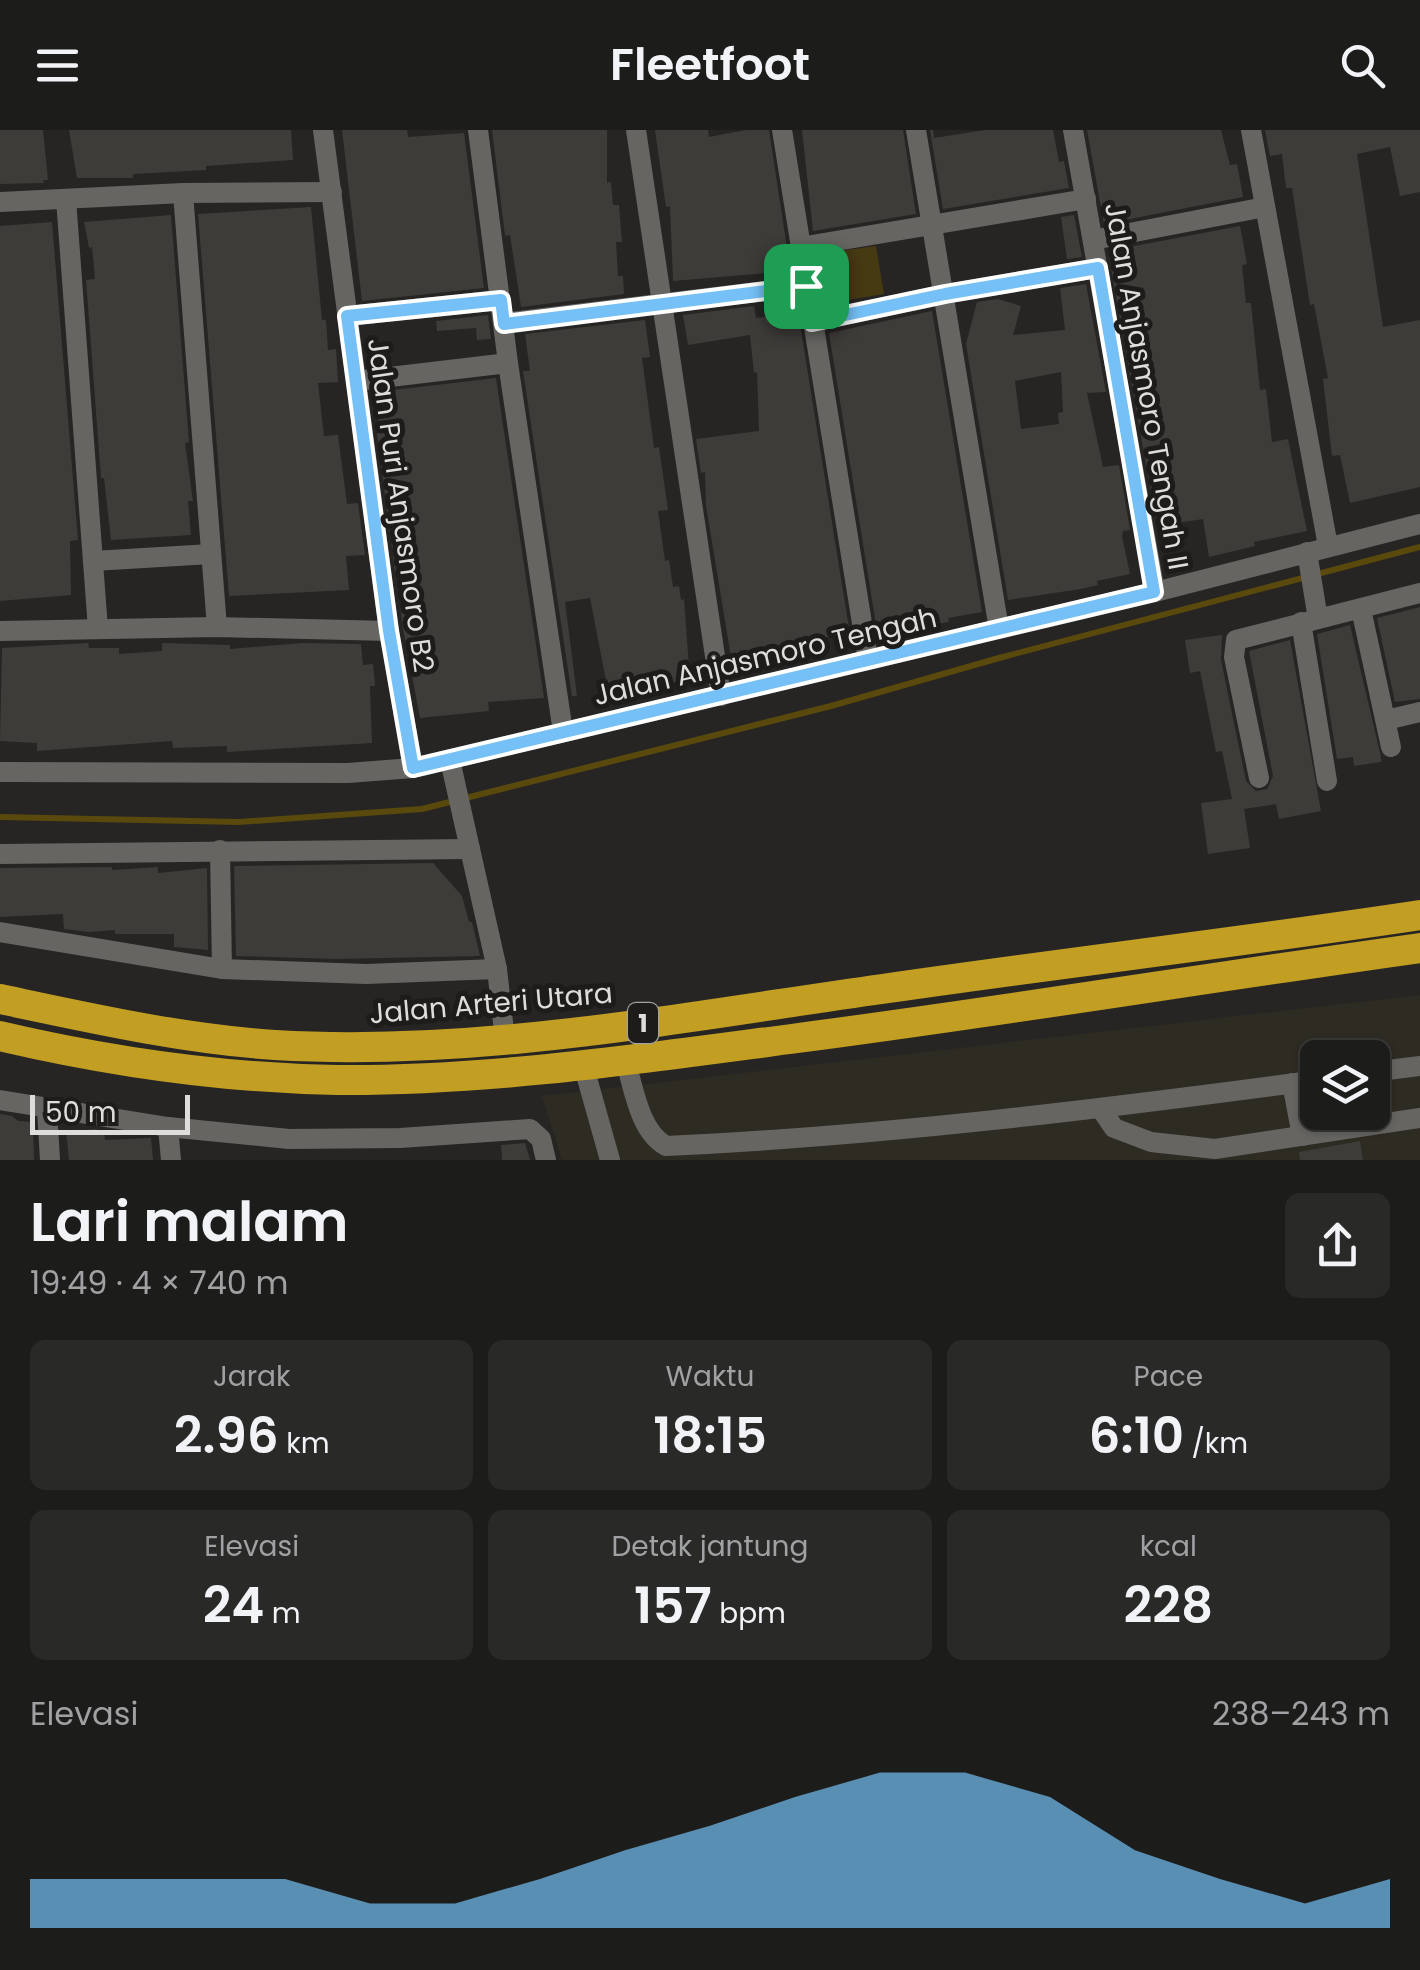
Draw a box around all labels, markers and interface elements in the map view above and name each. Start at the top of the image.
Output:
text: Fleetfoot [610,33,810,96]
icon: menu [30,38,85,93]
icon: search [1335,38,1390,93]
street label: Jalan Anjasmoro Tengah II [1095,199,1198,573]
pin [764,244,849,329]
icon: arrive [779,259,834,314]
street label: Jalan Puri Anjasmoro B2 [358,335,443,675]
street label: Jalan Anjasmoro Tengah [590,598,941,715]
street label: Jalan Arteri Utara [368,973,614,1034]
road number: 1 [628,1003,658,1043]
map controls [1300,1040,1390,1130]
button: layers [1300,1040,1390,1130]
scale bar [30,1090,190,1134]
text: 50 m [45,1093,116,1132]
text: Lari malam [30,1183,348,1260]
button: share [1285,1193,1390,1298]
text: 19:49 · 4 × 740 m [30,1260,288,1305]
text: Jarak [213,1357,290,1396]
text: Waktu [666,1357,754,1396]
text: Pace [1134,1357,1203,1396]
text: 2.96 [174,1400,279,1471]
text: 18:15 [653,1400,767,1471]
text: 6:10 [1089,1400,1184,1471]
text: km [279,1424,330,1463]
text: /km [1184,1424,1248,1463]
text: Elevasi [204,1527,299,1566]
text: Detak jantung [612,1527,808,1566]
text: kcal [1140,1527,1197,1566]
text: 24 [203,1570,264,1641]
text: 157 [634,1570,712,1641]
text: 228 [1124,1570,1213,1641]
text: m [264,1594,301,1633]
text: bpm [712,1594,786,1633]
text: Elevasi [30,1691,138,1736]
text: 238–243 m [1212,1691,1390,1736]

